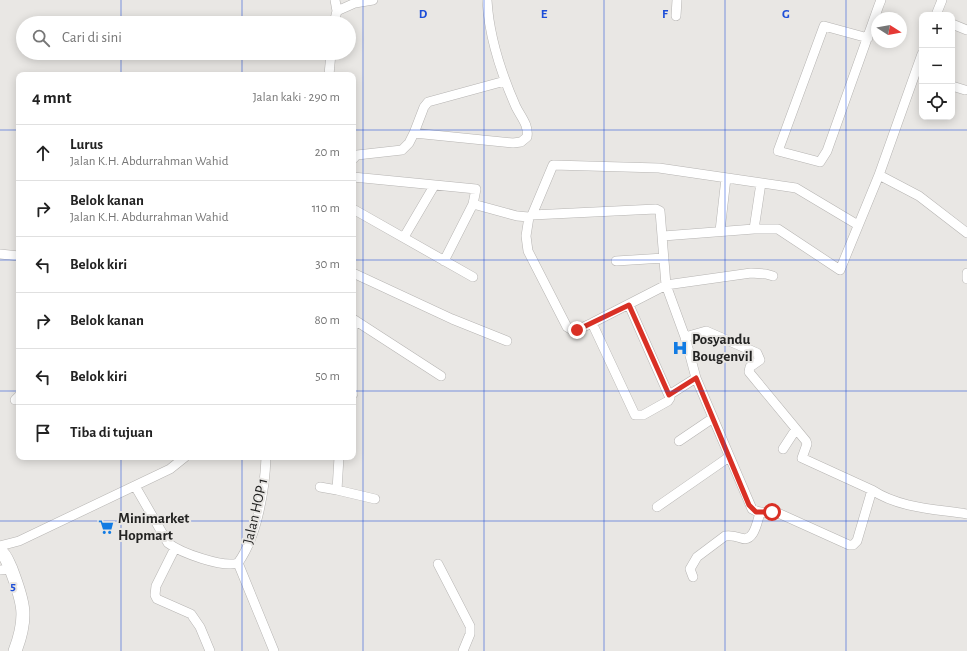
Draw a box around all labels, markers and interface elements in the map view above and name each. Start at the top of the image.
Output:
text: D [419,8,428,21]
text: E [541,8,548,21]
text: F [662,8,669,21]
text: G [782,8,790,21]
north arrow [871,12,907,48]
map controls [919,12,955,120]
button: + [919,12,955,48]
search box [16,16,356,60]
icon: search [30,27,52,49]
text: Cari di sini [62,30,122,45]
button: − [919,48,955,84]
button: locate [919,84,955,120]
text: 4 mnt [32,89,71,106]
text: Jalan kaki · 290 m [253,91,340,104]
text: Lurus [70,137,103,152]
icon: ahead [32,142,54,164]
text: 20 m [315,146,340,159]
text: Jalan K.H. Abdurrahman Wahid [70,155,228,168]
text: Belok kanan [70,193,144,208]
icon: right [32,198,54,220]
text: 110 m [312,202,340,215]
text: Jalan K.H. Abdurrahman Wahid [70,211,228,224]
icon: left [32,254,54,276]
text: Belok kiri [70,257,127,272]
text: 30 m [315,258,340,271]
icon: right [32,310,54,332]
text: Belok kanan [70,313,144,328]
text: 80 m [314,314,340,327]
route end [568,321,586,339]
place label: Posyandu Bougenvil [692,332,753,364]
hospital icon: Posyandu Bougenvil [671,339,689,357]
icon: left [32,366,54,388]
text: Belok kiri [70,369,127,384]
text: 50 m [315,370,340,383]
icon: arrive [32,422,54,444]
text: Tiba di tujuan [70,425,153,440]
street label: Jalan HOP 1 [241,477,270,545]
route start [763,503,781,521]
place label: Minimarket Hopmart [118,511,189,543]
supermarket icon: Minimarket Hopmart [97,518,115,536]
text: 5 [10,580,16,593]

